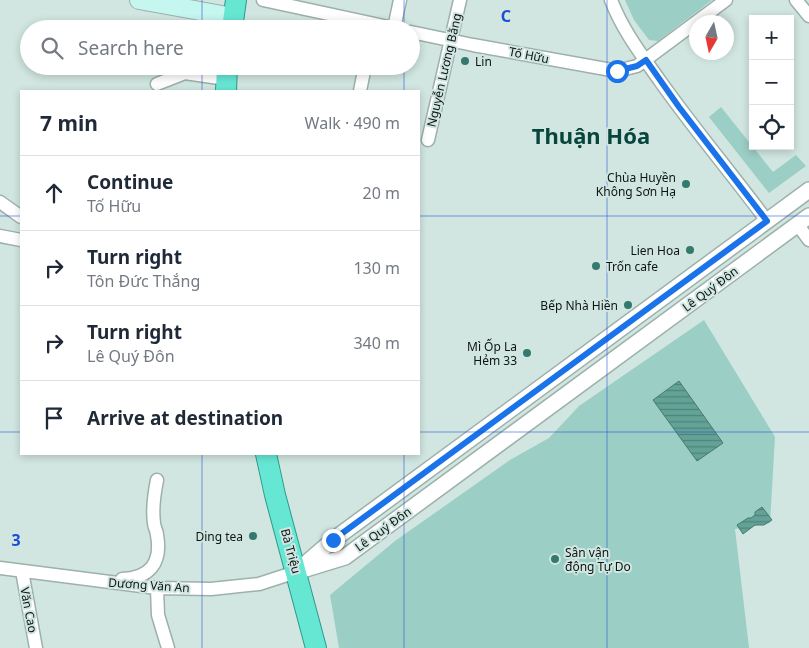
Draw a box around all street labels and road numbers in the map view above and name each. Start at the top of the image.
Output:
street label: Nguyễn Lương Bằng [423,11,465,129]
street label: Tố Hữu [507,43,551,67]
street label: Lê Quý Đôn [679,262,741,316]
street label: Lê Quý Đôn [351,503,415,555]
street label: Bà Triệu [277,527,305,575]
street label: Dương Văn An [108,574,190,596]
street label: Văn Cao [16,586,42,634]

